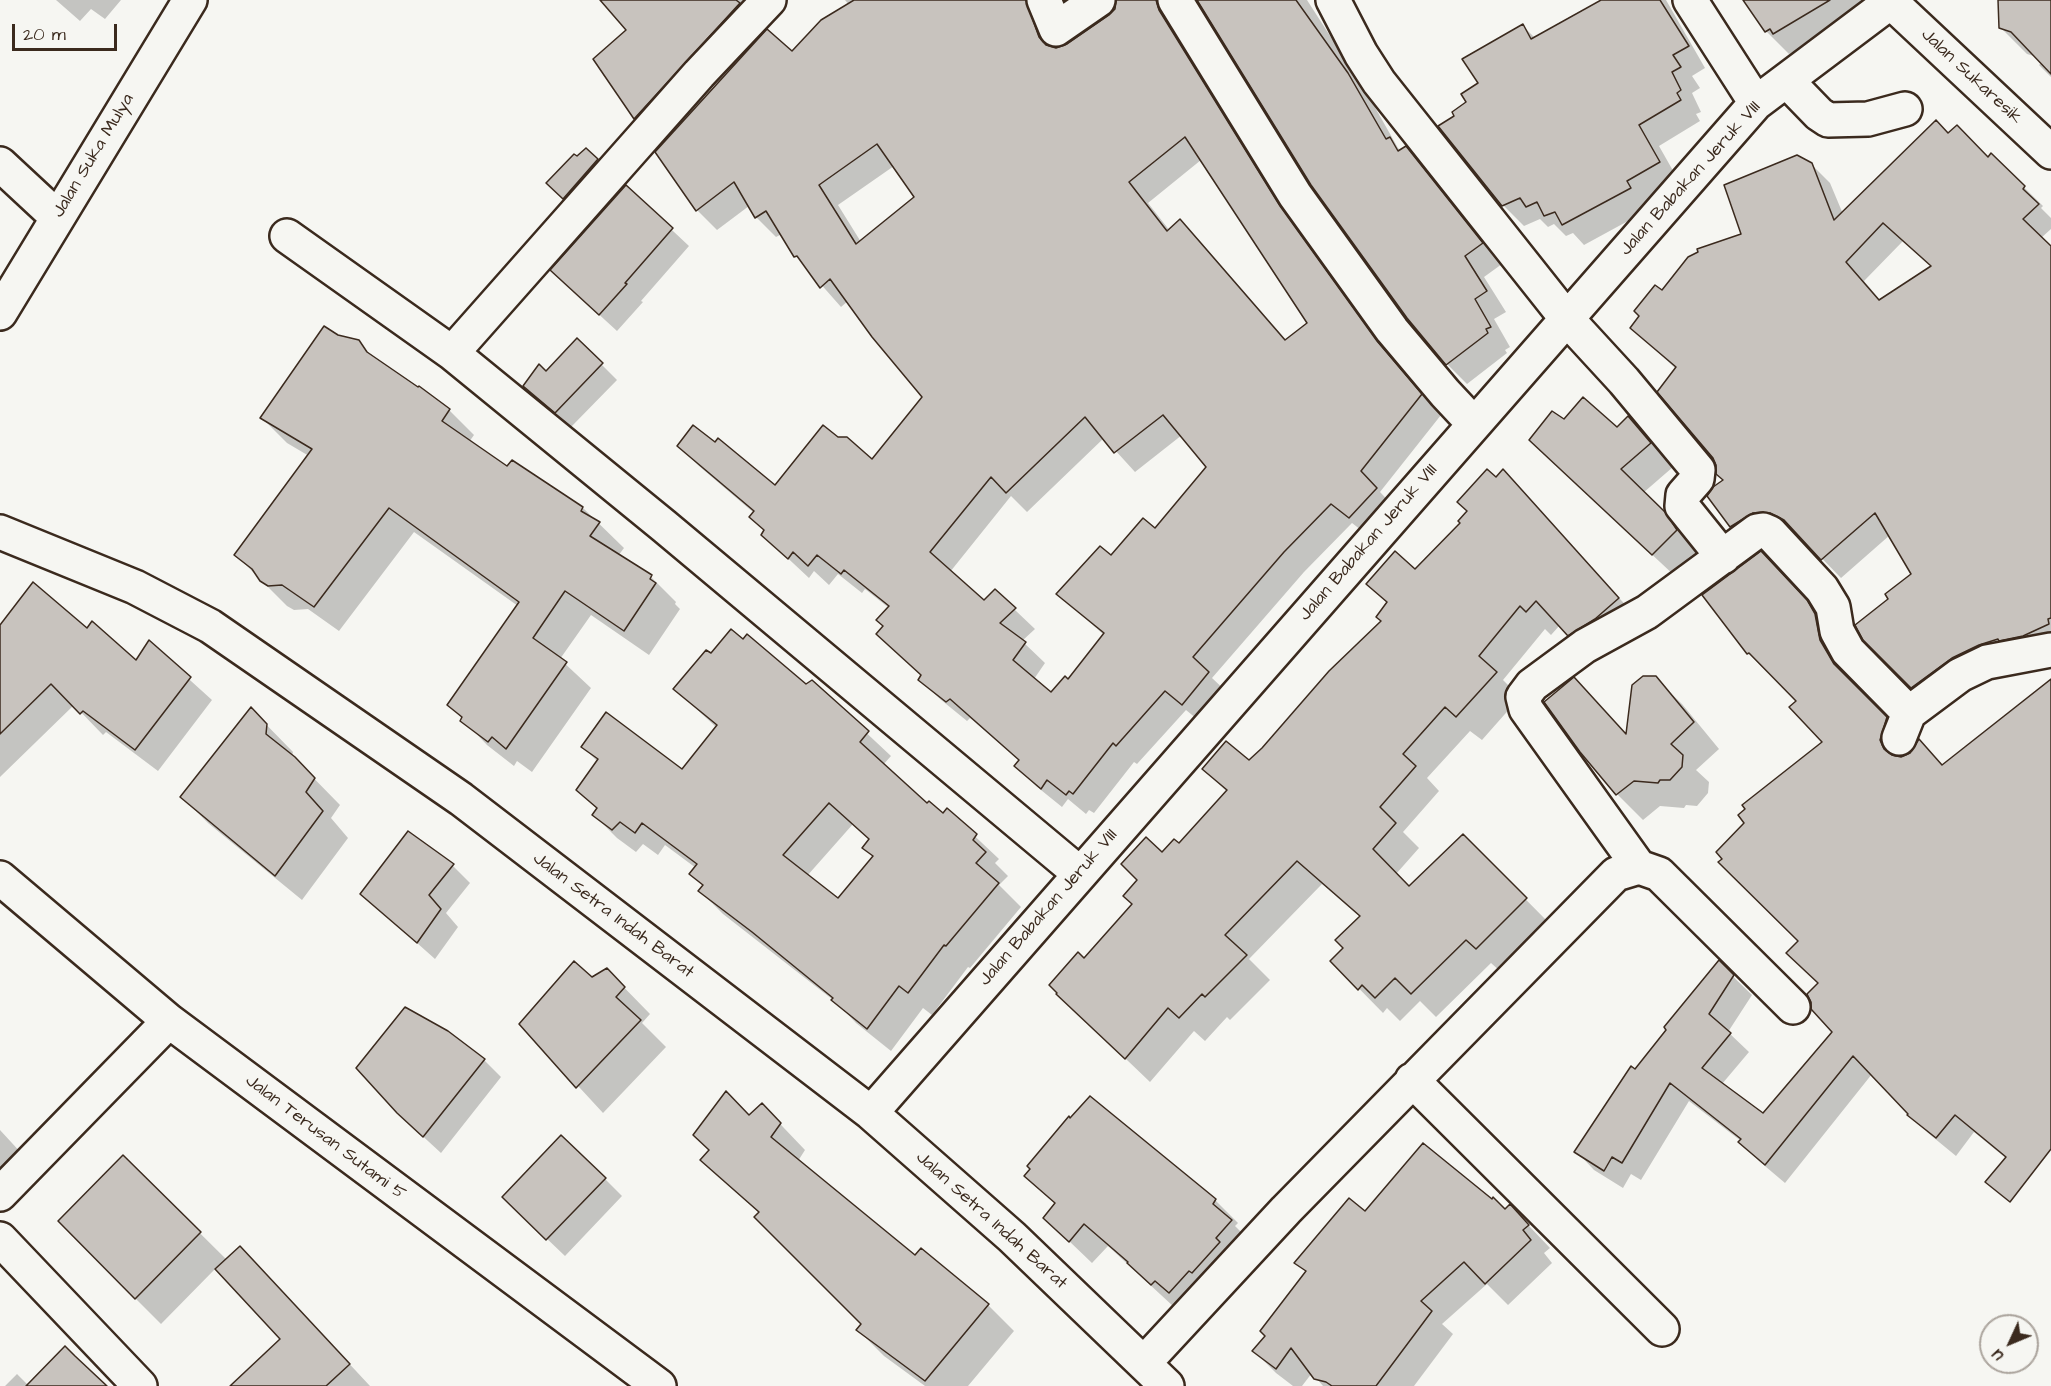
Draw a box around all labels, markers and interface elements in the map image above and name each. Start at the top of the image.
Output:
scale bar [15,12,120,50]
text: 20 m [23,22,66,47]
street label: Jalan Sukaresik [1916,25,2026,129]
street label: Jalan Suka Mulya [48,90,140,222]
street label: Jalan Babakan Jeruk VIII [1616,97,1766,261]
street label: Jalan Babakan Jeruk VIII [1295,460,1443,626]
street label: Jalan Babakan Jeruk VIII [975,825,1123,991]
street label: Jalan Setra Indah Barat [528,848,698,984]
street label: Jalan Terusan Sutami 5 [241,1071,409,1205]
street label: Jalan Setra Indah Barat [911,1147,1071,1295]
north arrow [1979,1314,2039,1374]
text: U [1986,1344,2009,1366]

